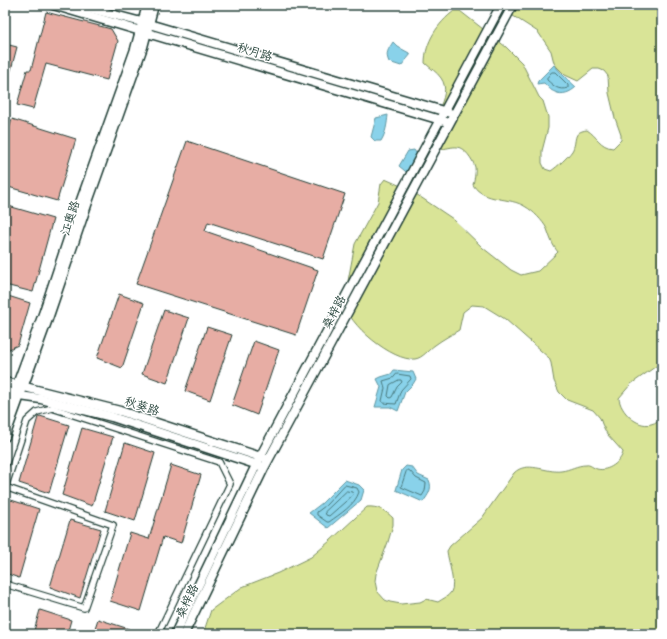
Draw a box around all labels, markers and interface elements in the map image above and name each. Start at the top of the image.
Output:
street label: 秋月路 [235,37,275,65]
street label: 江奥路 [55,198,83,238]
street label: 桑梓路 [317,291,350,332]
street label: 秋葵路 [122,391,162,419]
street label: 桑梓路 [170,580,202,621]

